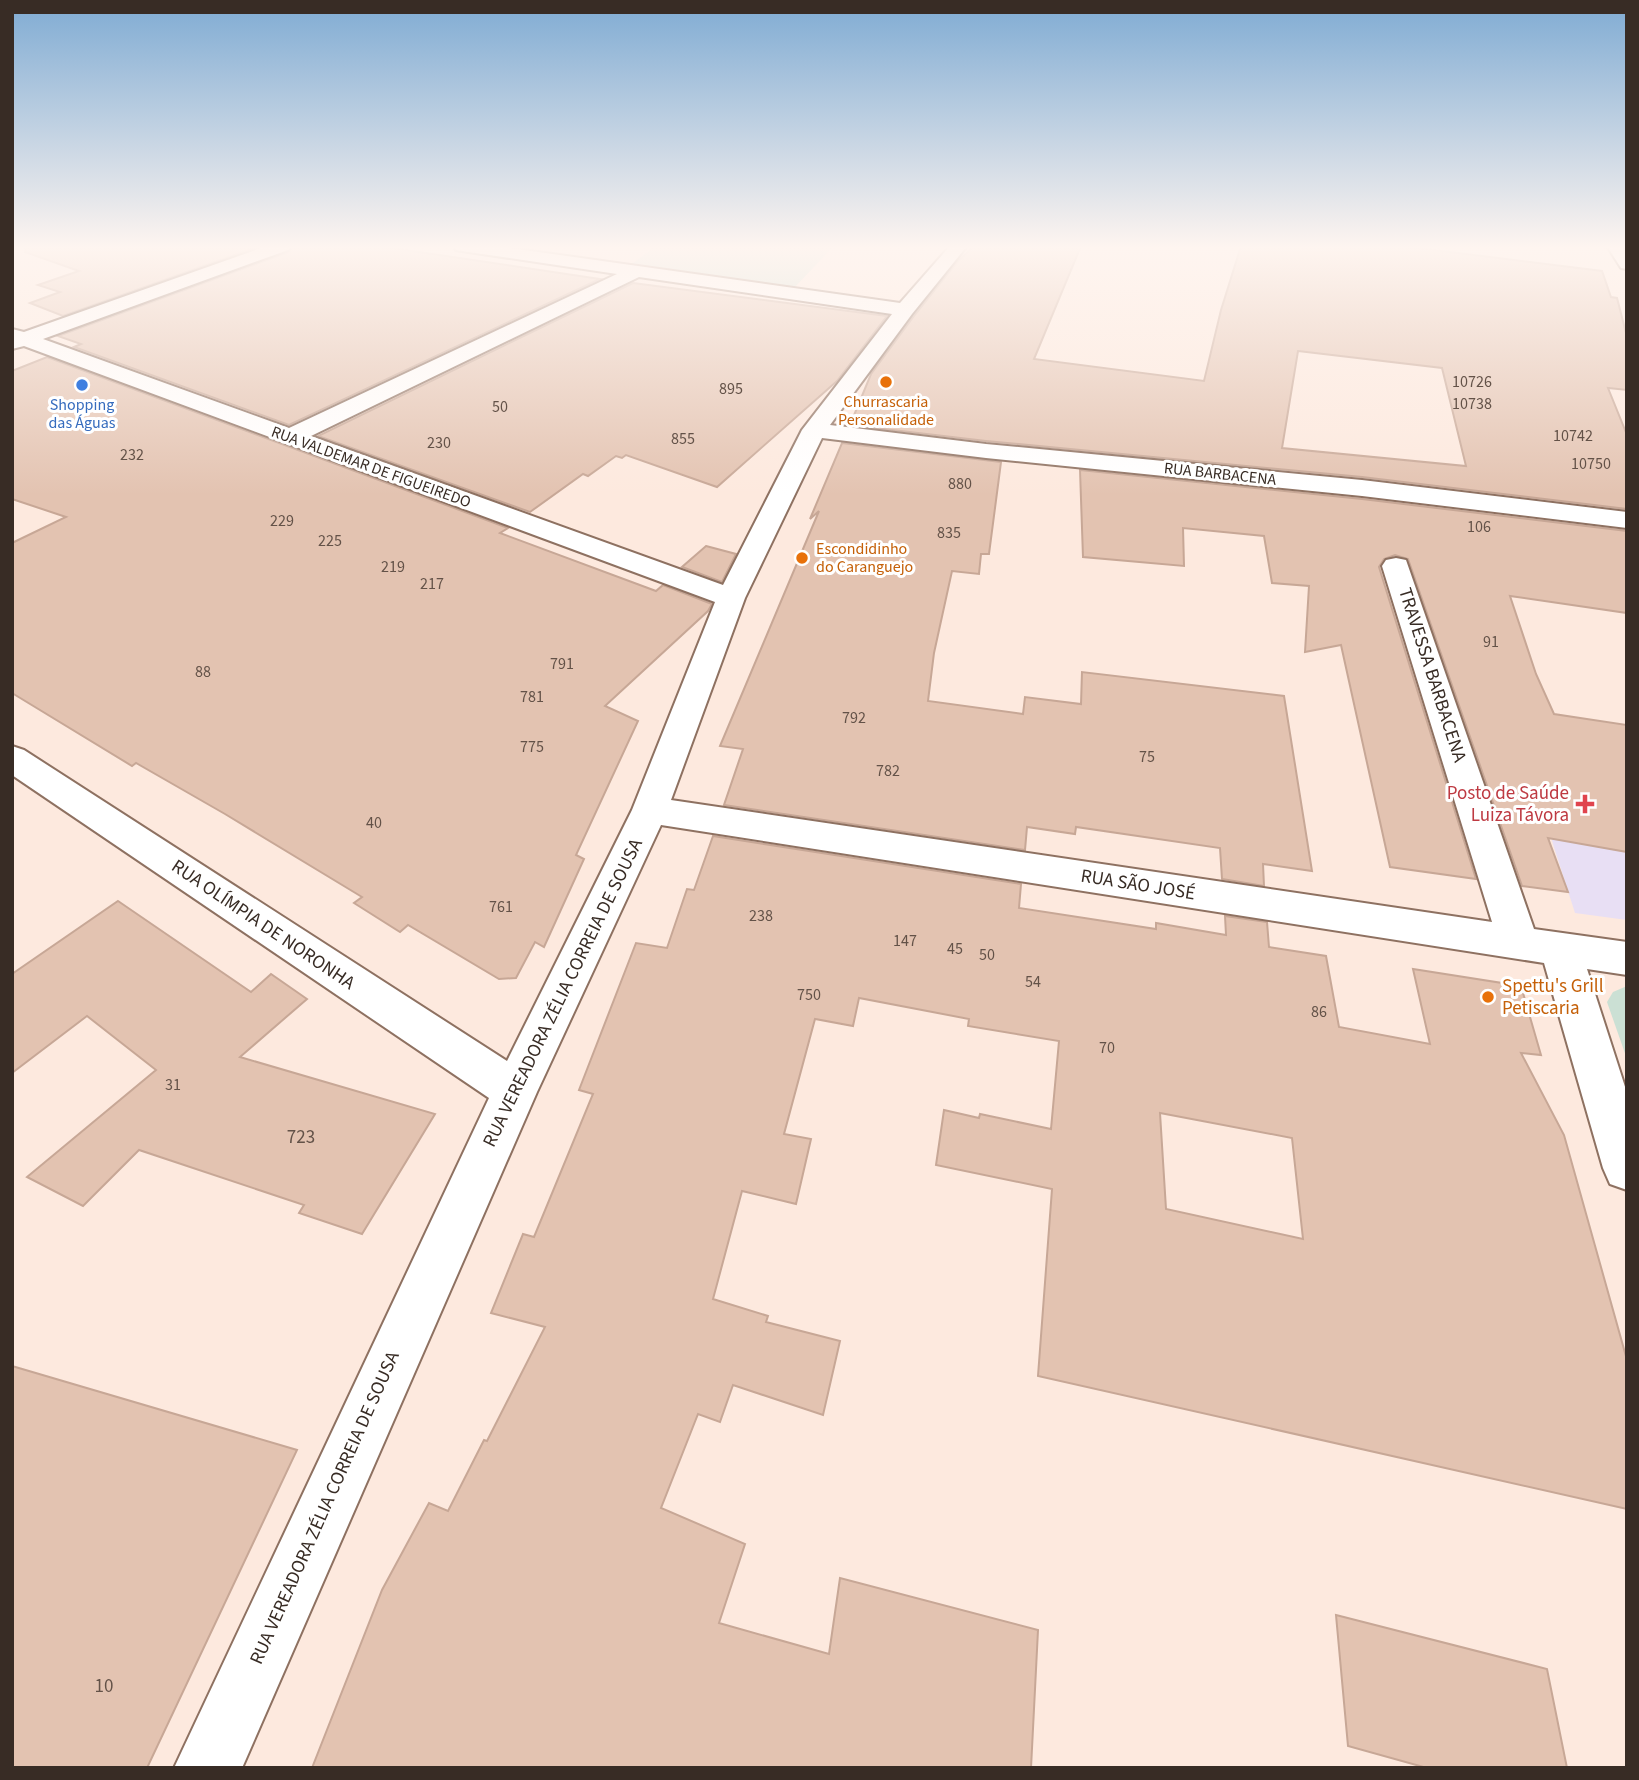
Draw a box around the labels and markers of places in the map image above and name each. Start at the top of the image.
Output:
marker: Churrascaria Personalidade [878,374,894,390]
marker: Shopping das Águas [74,377,90,393]
place label: Churrascaria Personalidade [838,391,934,431]
place label: Shopping das Águas [48,394,116,434]
place label: Escondidinho do Caranguejo [816,538,913,578]
marker: Escondidinho do Caranguejo [794,550,810,566]
place label: Posto de Saúde Luiza Távora [1447,780,1569,829]
marker: Posto de Saúde Luiza Távora [1575,794,1595,814]
place label: Spettu's Grill Petiscaria [1502,973,1604,1022]
marker: Spettu's Grill Petiscaria [1480,989,1496,1005]

